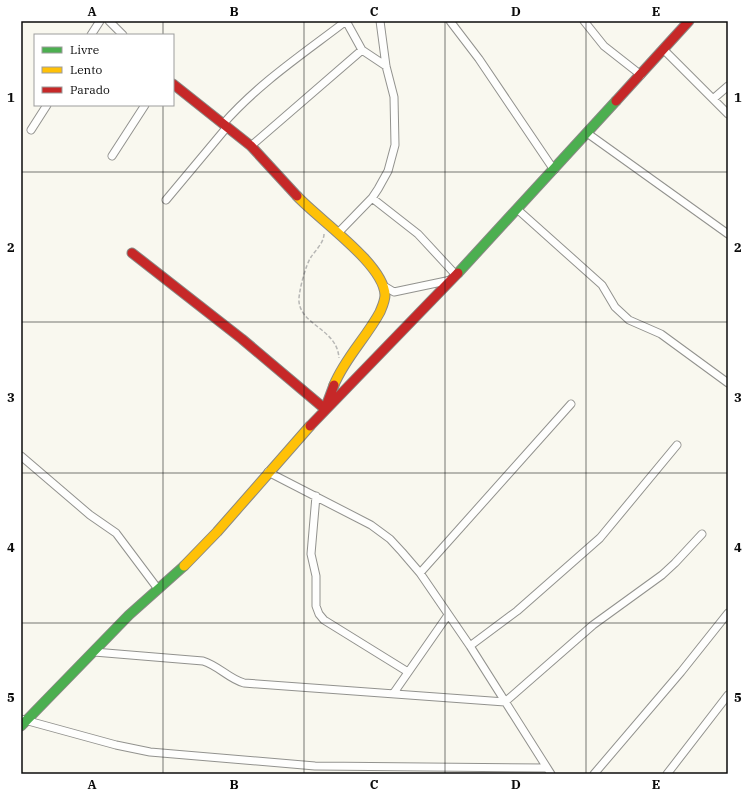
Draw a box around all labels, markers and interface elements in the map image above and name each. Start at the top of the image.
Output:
text: A [87,3,97,20]
text: B [229,3,239,20]
text: C [370,3,379,20]
text: D [511,3,521,20]
text: E [652,3,660,20]
legend [34,34,174,106]
text: Livre [70,42,99,57]
text: Lento [70,62,102,77]
text: Parado [70,82,110,97]
text: 1 [7,89,15,106]
text: 1 [734,89,742,106]
text: 2 [7,239,15,256]
text: 2 [734,239,742,256]
text: 3 [7,389,15,406]
text: 3 [734,389,742,406]
text: 4 [7,539,15,556]
text: 4 [734,539,742,556]
text: 5 [7,689,15,706]
text: 5 [734,689,742,706]
text: A [87,776,97,793]
text: B [229,776,239,793]
text: C [370,776,379,793]
text: D [511,776,521,793]
text: E [652,776,660,793]

